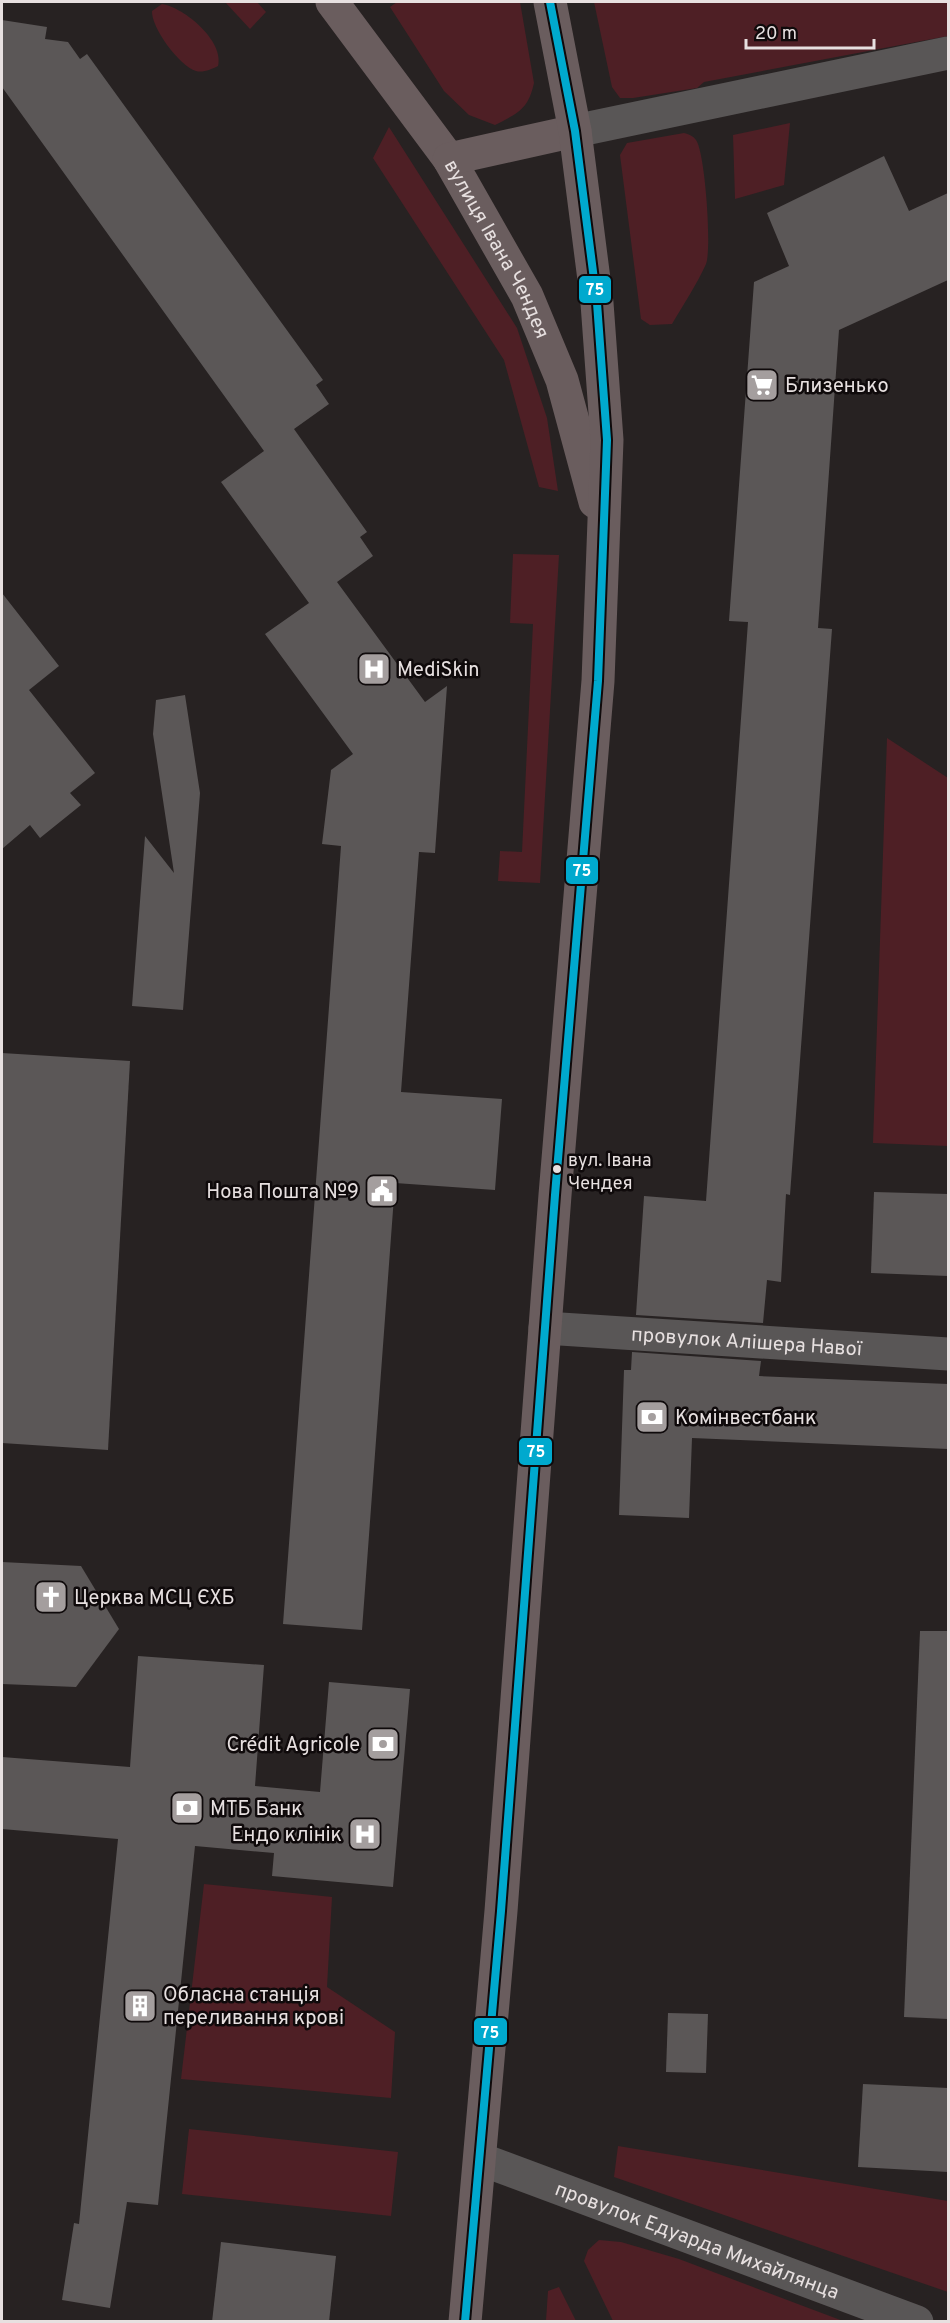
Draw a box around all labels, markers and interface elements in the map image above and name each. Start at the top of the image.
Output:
scale bar [746,12,874,50]
text: 20 m [755,23,797,46]
street label: вулиця Івана Чендея [437,155,554,343]
line badge: 75 [578,275,612,304]
text: 75 [586,281,604,301]
supermarket icon: Близенько [744,367,780,403]
place label: Близенько [785,374,889,400]
hospital icon: MediSkin [356,651,392,687]
place label: MediSkin [397,658,480,684]
line badge: 75 [565,856,599,885]
text: 75 [573,862,591,882]
place label: вул. Івана Чендея [568,1150,651,1196]
marker: вул. Івана Чендея [551,1163,563,1175]
public building icon: Нова Пошта №9 [364,1173,400,1209]
place label: Нова Пошта №9 [206,1180,359,1206]
street label: провулок Алішера Навої [630,1323,864,1363]
bank icon: Комінвестбанк [634,1399,670,1435]
place label: Комінвестбанк [675,1406,816,1432]
line badge: 75 [518,1437,553,1466]
text: 75 [527,1443,545,1463]
church icon: Церква МСЦ ЄХБ [33,1579,69,1615]
place label: Церква МСЦ ЄХБ [74,1586,235,1612]
bank icon: Crédit Agricole [365,1726,401,1762]
place label: Crédit Agricole [226,1733,360,1759]
bank icon: МТБ Банк [169,1790,205,1826]
place label: МТБ Банк [210,1797,303,1823]
hospital icon: Ендо клінік [347,1816,383,1852]
place label: Ендо клінік [232,1823,342,1849]
place label: Обласна станція переливання крові [163,1983,344,2032]
building icon: Обласна станція переливання крові [122,1988,158,2024]
line badge: 75 [473,2017,508,2046]
text: 75 [481,2024,499,2044]
street label: провулок Едуарда Михайлянца [551,2177,842,2307]

